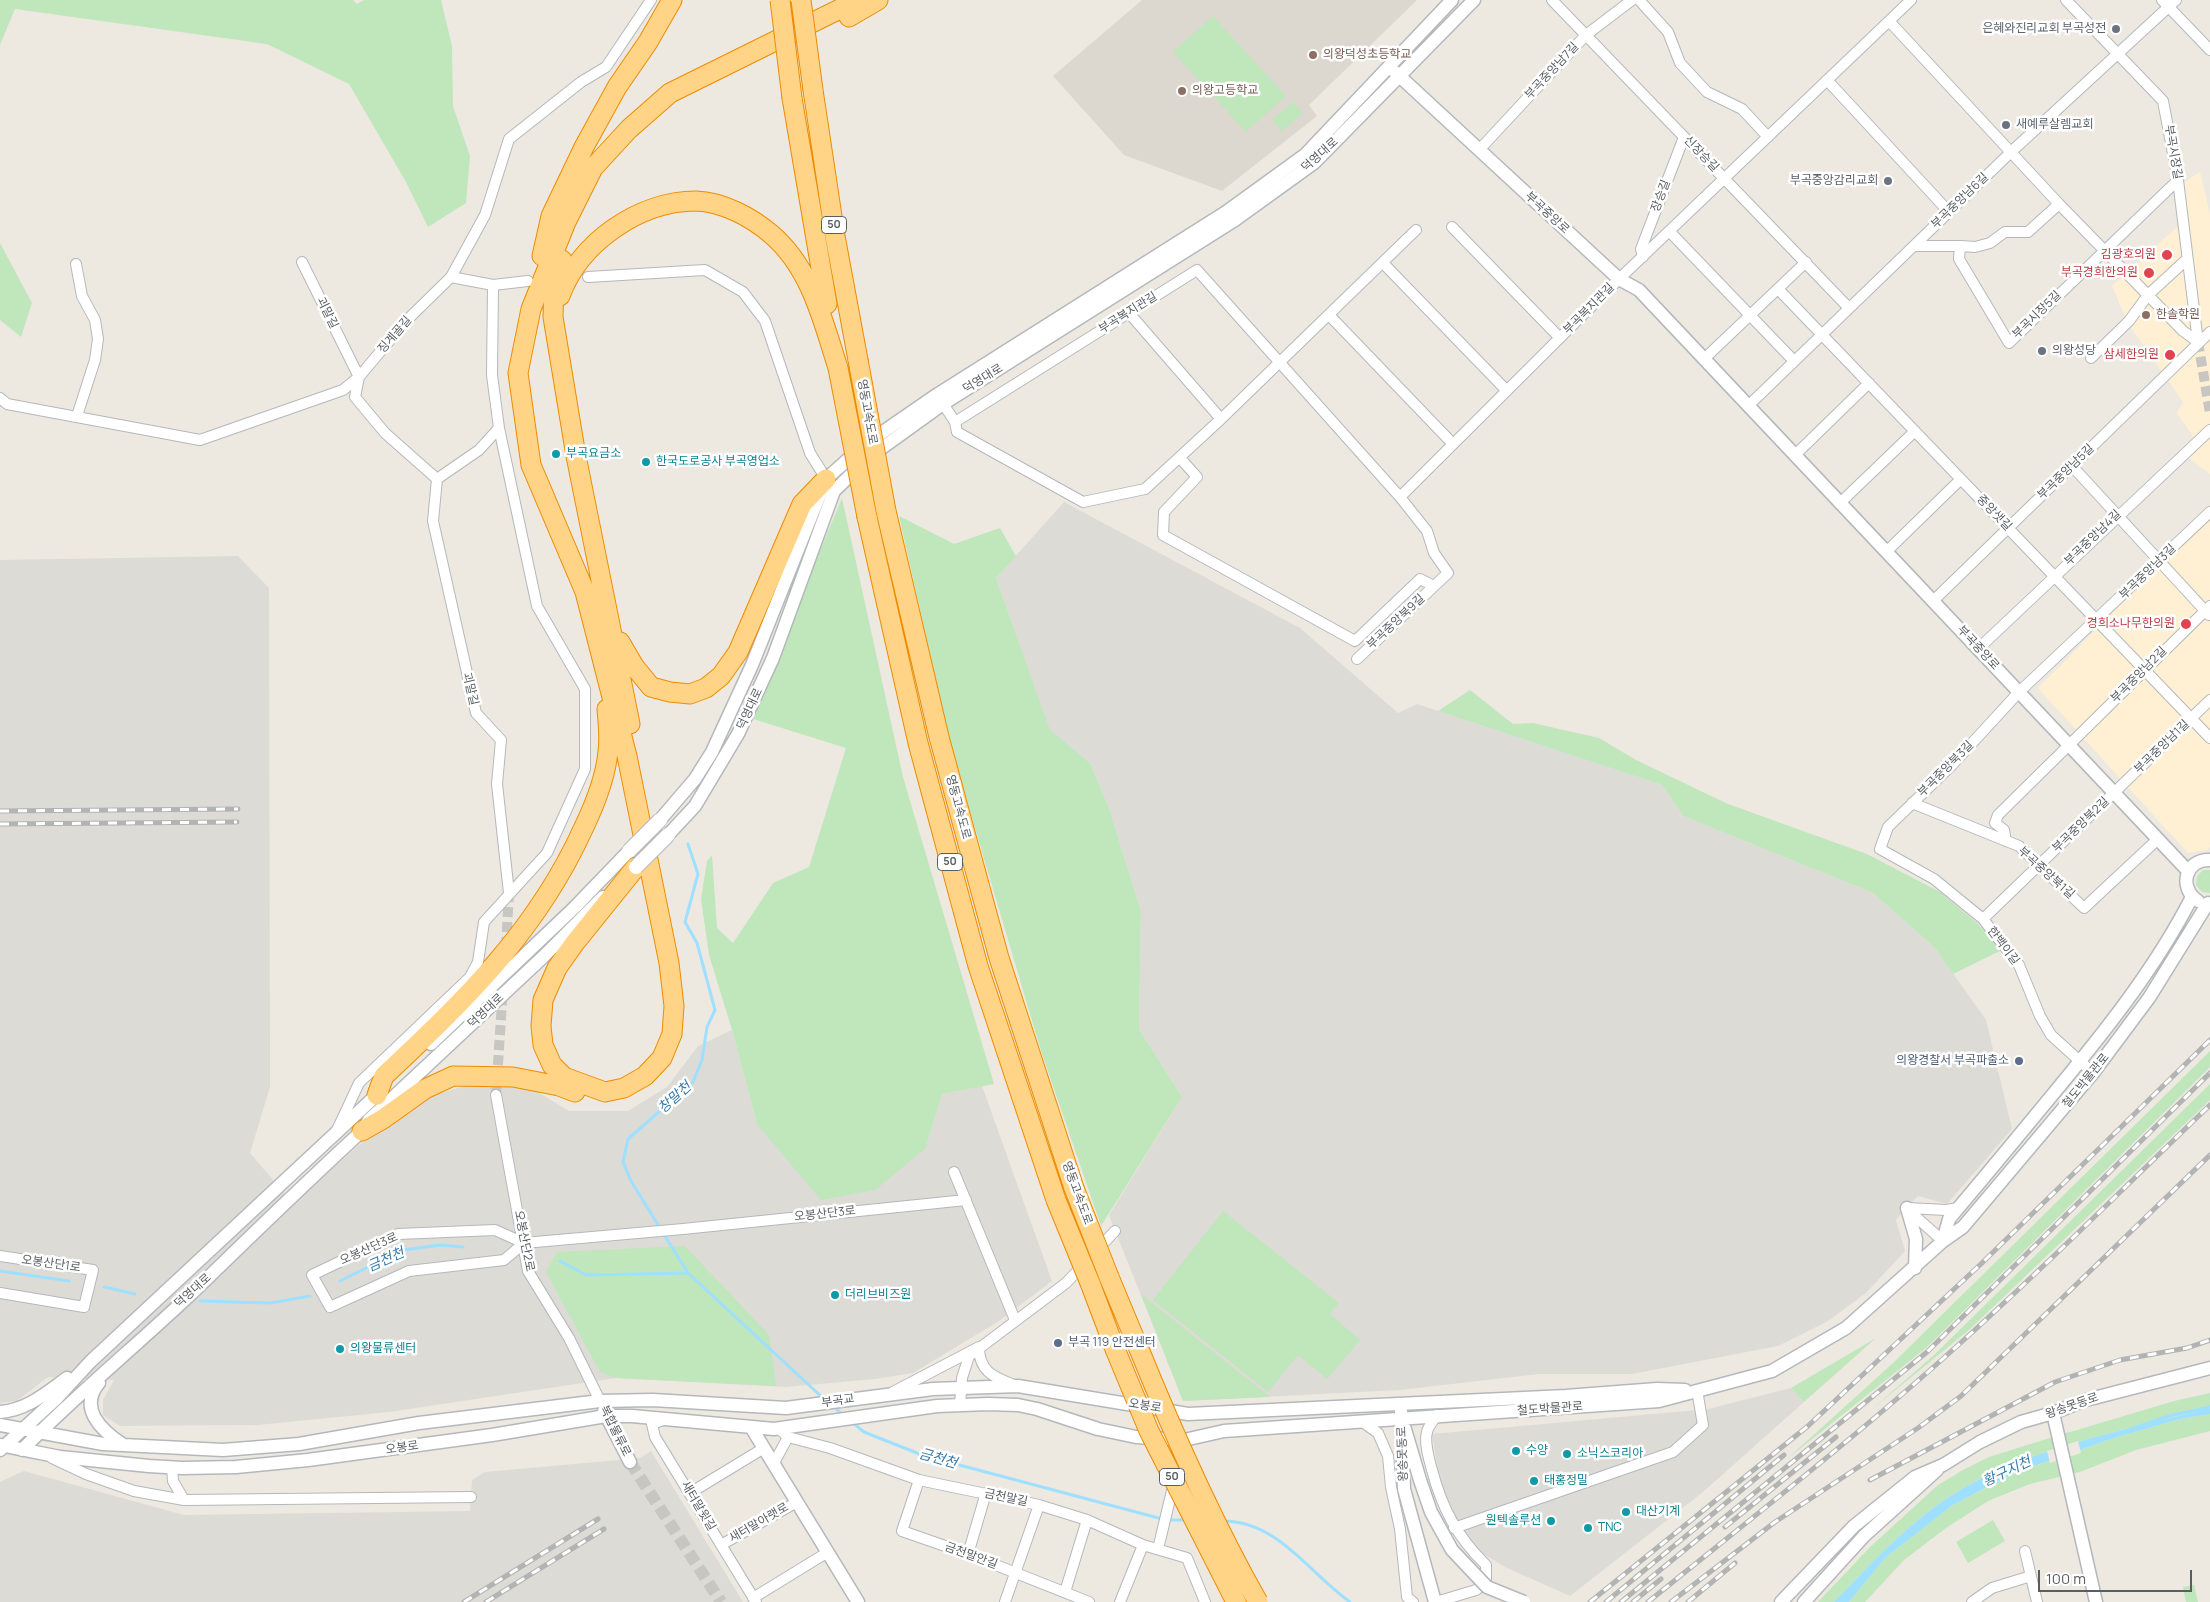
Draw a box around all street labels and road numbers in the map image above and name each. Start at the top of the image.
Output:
street label: 부곡중앙남7길 [1522,40,1582,102]
street label: 부곡시장길 [2161,124,2185,180]
street label: 신장승길 [1680,133,1722,175]
street label: 덕영대로 [1299,135,1341,175]
street label: 부곡중앙남6길 [1928,170,1992,232]
street label: 장승길 [1648,178,1674,214]
street label: 부곡중앙로 [1522,189,1572,237]
road number: 50 [822,216,846,234]
street label: 부곡복지관길 [1560,280,1618,338]
street label: 부곡시장5길 [2010,288,2064,342]
street label: 부곡복지관길 [1096,289,1160,337]
street label: 괴말길 [313,295,341,331]
street label: 징계골길 [375,314,415,356]
street label: 덕영대로 [960,361,1006,397]
street label: 영동고속도로 [854,378,880,446]
street label: 부곡중앙남5길 [2035,441,2097,503]
street label: 중앙샛길 [1973,492,2015,534]
street label: 부곡중앙남4길 [2062,507,2124,569]
street label: 부곡중앙남3길 [2117,542,2179,602]
street label: 부곡중앙북9길 [1364,592,1428,652]
street label: 부곡중앙로 [1954,623,2002,673]
street label: 부곡중앙남2길 [2108,644,2170,706]
street label: 괴말길 [459,671,481,707]
street label: 덕영대로 [734,686,766,732]
street label: 부곡중앙남1길 [2131,717,2193,777]
street label: 부곡중앙북3길 [1915,738,1977,800]
street label: 영동고속도로 [942,773,974,841]
street label: 부곡중앙북2길 [2050,794,2112,856]
street label: 부곡중앙북1길 [2015,844,2077,902]
road number: 50 [938,854,962,870]
street label: 한백이길 [1984,924,2022,968]
street label: 덕영대로 [465,991,507,1031]
street label: 철도박물관로 [2060,1051,2112,1111]
street label: 영동고속도로 [1059,1159,1095,1227]
street label: 오봉산단3로 [793,1204,857,1224]
street label: 오봉산단2로 [511,1209,537,1273]
street label: 오봉산단3로 [338,1230,400,1268]
street label: 오봉산단1로 [20,1253,82,1275]
street label: 덕영대로 [172,1271,214,1311]
street label: 왕송못동로 [2044,1390,2100,1422]
street label: 부곡교 [821,1392,855,1410]
street label: 오봉로 [1128,1396,1162,1416]
street label: 철도박물관로 [1516,1400,1584,1418]
street label: 복합물류로 [596,1403,634,1459]
street label: 왕송못동로 [1395,1426,1411,1482]
street label: 오봉로 [385,1439,419,1457]
road number: 50 [1160,1468,1184,1485]
street label: 새터말윗길 [678,1479,718,1533]
street label: 금천말길 [983,1486,1029,1510]
street label: 새터말아랫로 [727,1500,791,1546]
street label: 금천말안길 [943,1540,999,1572]

